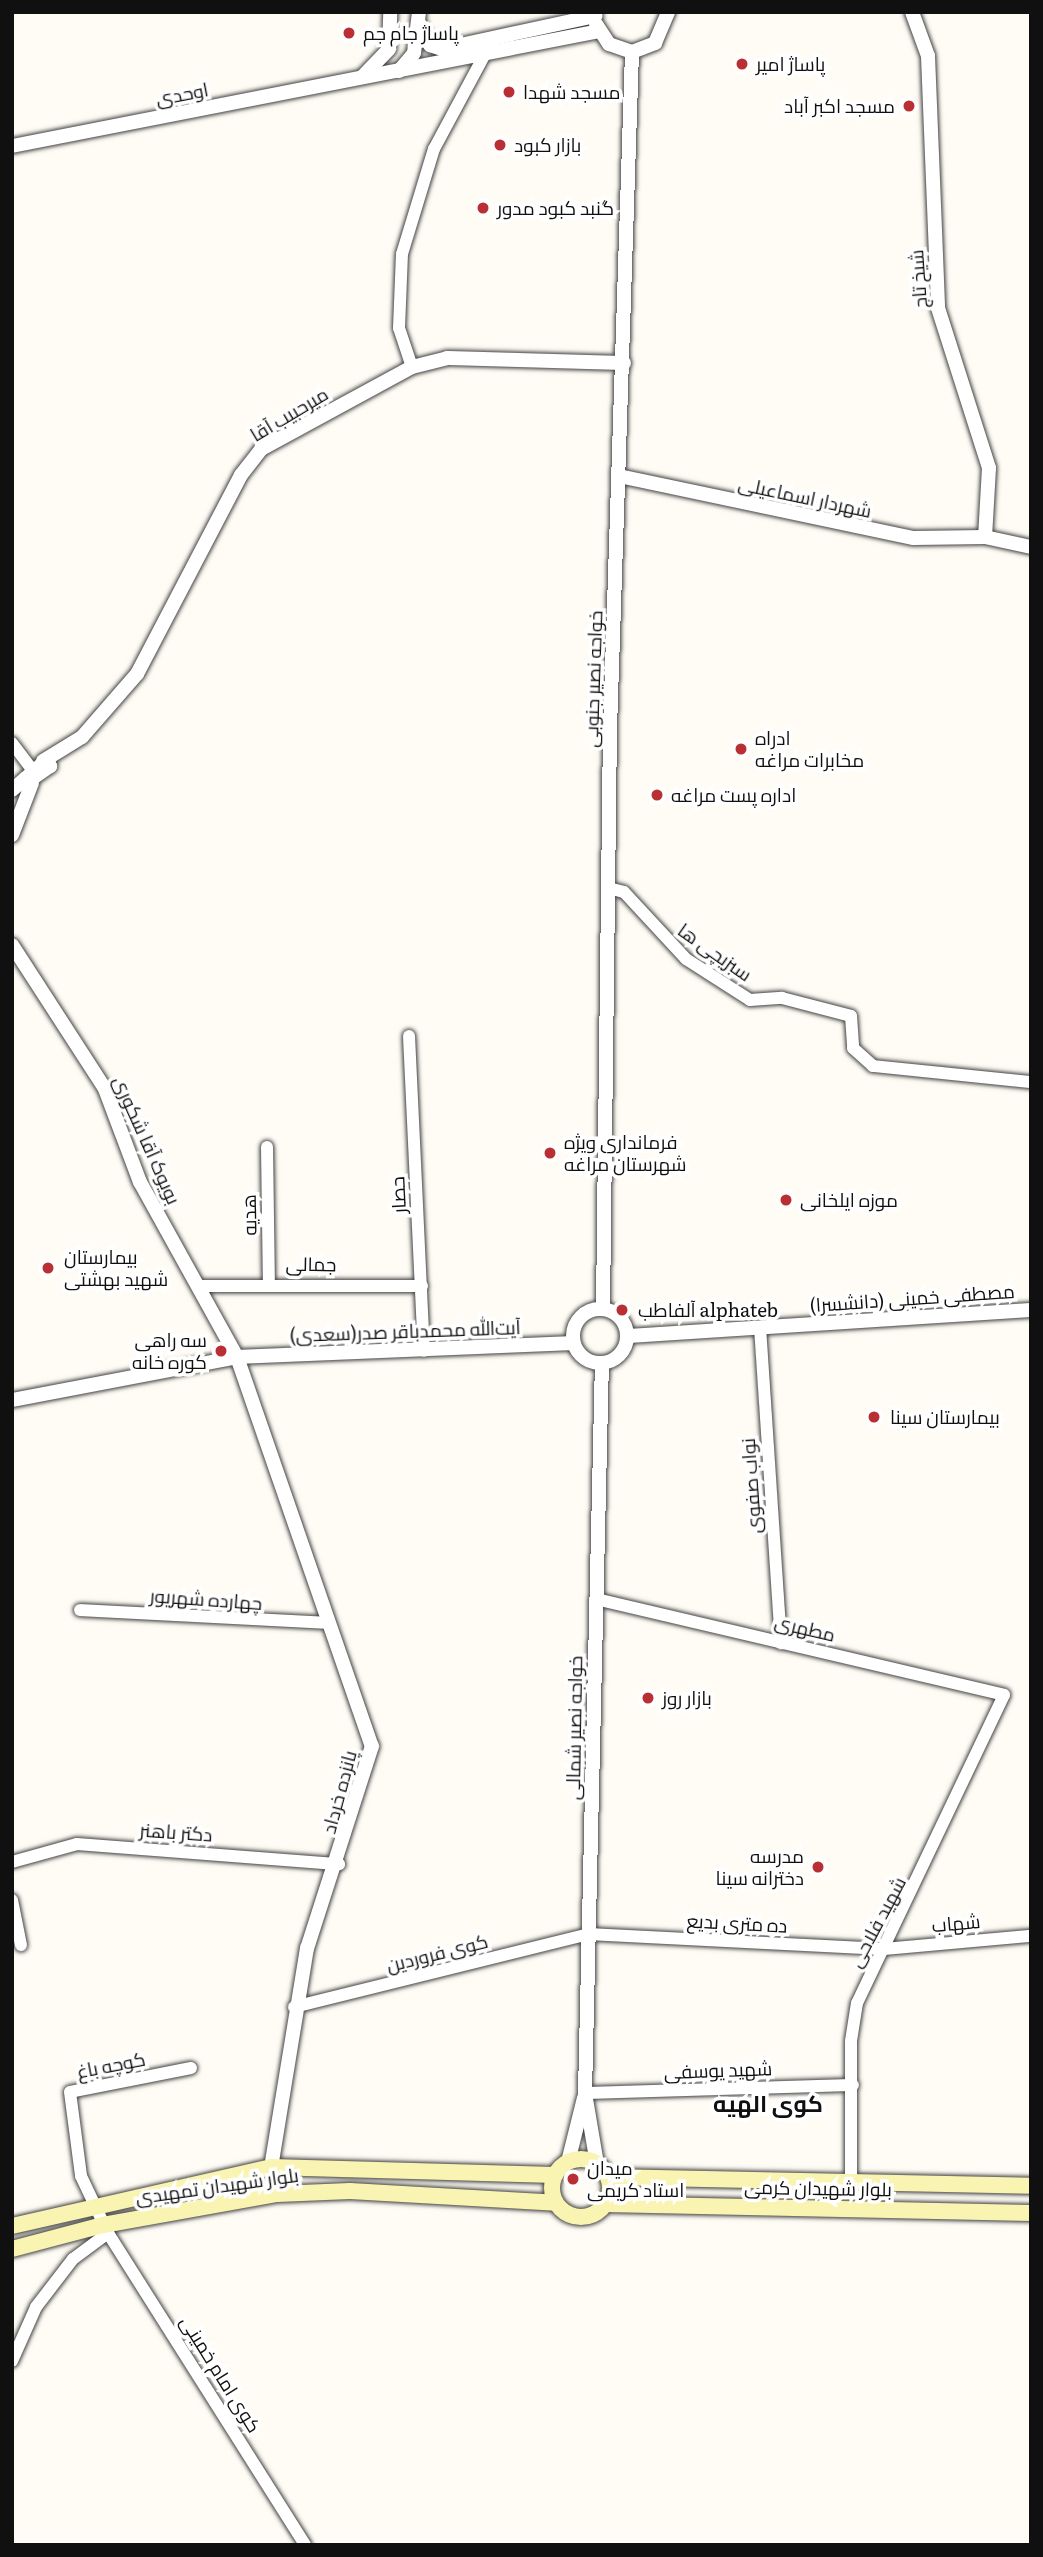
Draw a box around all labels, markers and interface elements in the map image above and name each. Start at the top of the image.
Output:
place label: پاساژ جام جم [363,22,459,44]
marker: پاساژ جام جم [341,25,357,41]
place label: پاساژ امیر [756,53,825,75]
marker: پاساژ امیر [734,56,750,72]
street label: اوحدی [154,78,210,110]
place label: مسجد شهدا [523,81,620,103]
marker: مسجد شهدا [501,84,517,100]
place label: مسجد اکبر آباد [784,95,895,117]
marker: مسجد اکبر آباد [901,98,917,114]
place label: بازار کبود [514,134,581,156]
marker: بازار کبود [492,137,508,153]
place label: گنبد کبود مدور [497,197,614,219]
marker: گنبد کبود مدور [475,200,491,216]
street label: شیخ تاج [905,249,931,309]
street label: میرحبیب آقا [246,382,332,446]
street label: شهردار اسماعیلی [736,472,874,522]
street label: خواجه نصیر جنوبی [579,610,607,748]
place label: ادراه مخابرات مراغه [755,727,864,771]
marker: ادراه مخابرات مراغه [733,741,749,757]
place label: اداره پست مراغه [671,784,796,806]
marker: اداره پست مراغه [649,787,665,803]
street label: سبزیچی ها [674,918,756,986]
street label: بویوک آقا شکوری [109,1072,185,1208]
place label: فرمانداری ویژه شهرستان مراغه [564,1131,687,1175]
marker: فرمانداری ویژه شهرستان مراغه [542,1145,558,1161]
street label: حصار [386,1176,410,1214]
place label: موزه ایلخانی [800,1189,898,1211]
marker: موزه ایلخانی [778,1192,794,1208]
street label: هدیه [237,1194,261,1236]
place label: بیمارستان شهید بهشتی [64,1246,168,1290]
street label: جمالی [285,1252,337,1276]
marker: بیمارستان شهید بهشتی [38,1258,58,1278]
street label: مصطفی خمینی (دانشسرا) [809,1279,1015,1317]
place label: آلفاطب alphateb [638,1299,778,1321]
marker: آلفاطب alphateb [612,1300,632,1320]
street label: آیت‌الله محمدباقر صدر(سعدی) [289,1316,521,1346]
place label: سه راهی کوره خانه [132,1329,207,1373]
marker: سه راهی کوره خانه [213,1343,229,1359]
place label: بیمارستان سینا [890,1406,1000,1428]
marker: بیمارستان سینا [864,1407,884,1427]
street label: نواب صفوی [736,1437,766,1535]
street label: چهارده شهریور [149,1584,263,1614]
street label: مطهری [772,1610,838,1646]
street label: خواجه نصیر شمالی [561,1656,587,1800]
place label: بازار روز [662,1687,712,1709]
marker: بازار روز [640,1690,656,1706]
street label: پانزده خرداد [317,1748,361,1836]
street label: دکتر باهنر [139,1818,213,1846]
place label: مدرسه دخترانه سینا [716,1845,804,1889]
marker: مدرسه دخترانه سینا [810,1859,826,1875]
street label: شهید فلاحی [844,1873,910,1971]
street label: ده متری بدیع [686,1909,788,1937]
street label: شهاب [931,1910,981,1936]
street label: کوی فروردین [384,1929,490,1977]
street label: کوچه باغ [75,2047,147,2083]
street label: شهید یوسفی [663,2057,773,2083]
district label: کوی الهیه [713,2088,823,2116]
place label: میدان استاد کریمی [587,2157,684,2201]
street label: بلوار شهیدان تمهیدی [134,2163,300,2209]
marker: میدان استاد کریمی [565,2171,581,2187]
street label: بلوار شهیدان کرمی [744,2175,892,2201]
street label: کوی امام خمینی [176,2311,266,2437]

